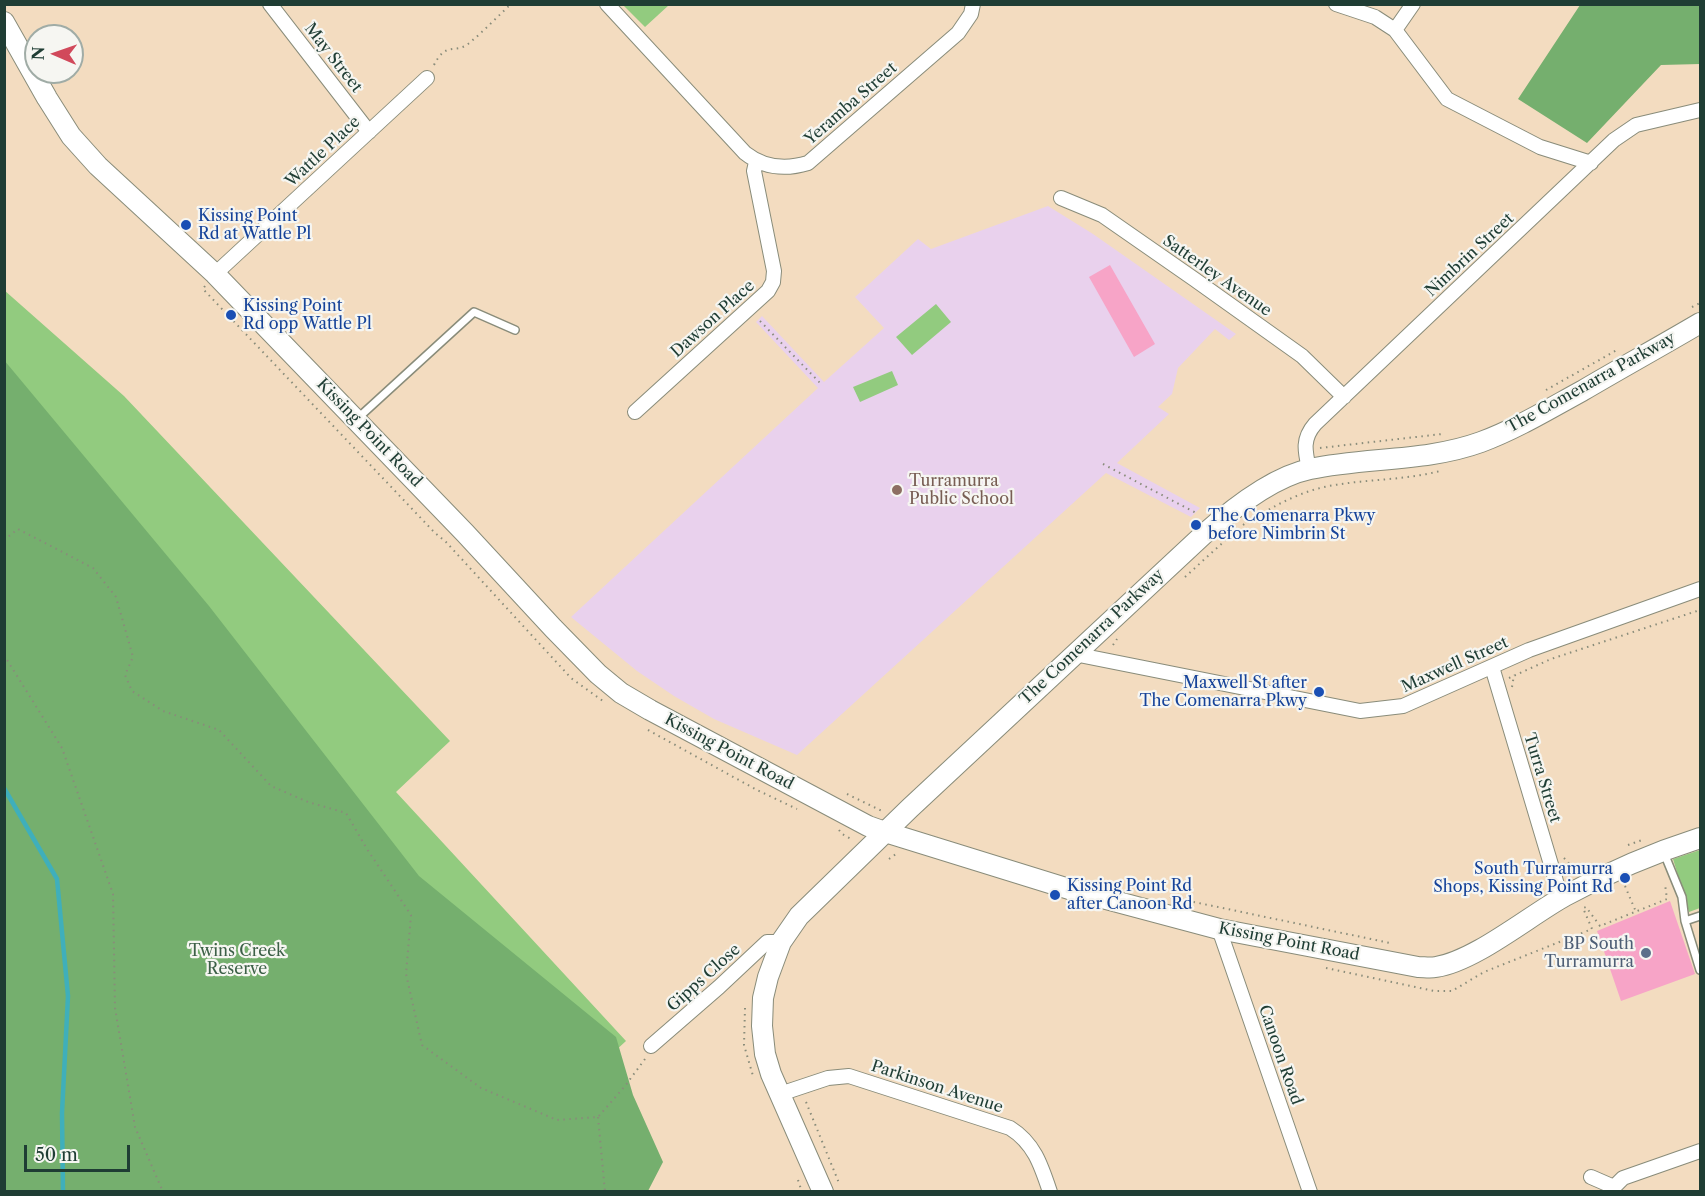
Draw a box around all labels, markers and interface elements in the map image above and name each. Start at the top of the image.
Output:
street label: May Street [300,20,366,96]
north arrow [24,24,84,84]
text: N [28,46,48,61]
street label: Yeramba Street [801,59,901,149]
street label: Wattle Place [282,113,364,191]
place label: Kissing Point Rd at Wattle Pl [198,206,311,244]
street label: Nimbrin Street [1422,209,1518,301]
marker: Kissing Point Rd at Wattle Pl [179,218,193,232]
street label: Satterley Avenue [1159,231,1275,321]
street label: Dawson Place [667,276,759,362]
place label: Kissing Point Rd opp Wattle Pl [243,296,372,334]
marker: Kissing Point Rd opp Wattle Pl [224,308,238,322]
street label: The Comenarra Parkway [1503,329,1679,437]
street label: Kissing Point Road [312,375,426,491]
place label: Turramurra Public School [909,471,1014,509]
marker: Turramurra Public School [890,483,904,497]
place label: The Comenarra Pkwy before Nimbrin St [1208,506,1375,544]
marker: The Comenarra Pkwy before Nimbrin St [1189,518,1203,532]
street label: The Comenarra Parkway [1016,565,1168,709]
street label: Maxwell Street [1399,633,1511,697]
place label: Maxwell St after The Comenarra Pkwy [1140,673,1307,711]
marker: Maxwell St after The Comenarra Pkwy [1312,685,1326,699]
street label: Kissing Point Road [661,710,797,794]
street label: Turra Street [1519,731,1565,825]
place label: South Turramurra Shops, Kissing Point Rd [1433,859,1613,897]
marker: South Turramurra Shops, Kissing Point Rd [1618,871,1632,885]
place label: Kissing Point Rd after Canoon Rd [1067,876,1193,914]
marker: Kissing Point Rd after Canoon Rd [1048,888,1062,902]
street label: Kissing Point Road [1217,919,1361,965]
place label: BP South Turramurra [1544,934,1634,972]
street label: Gipps Close [664,940,744,1016]
park label: Twins Creek Reserve [189,941,285,979]
marker: BP South Turramurra [1639,946,1653,960]
street label: Canoon Road [1254,1003,1306,1107]
street label: Parkinson Avenue [869,1057,1005,1117]
scale bar [27,1133,134,1171]
text: 50 m [35,1144,78,1166]

